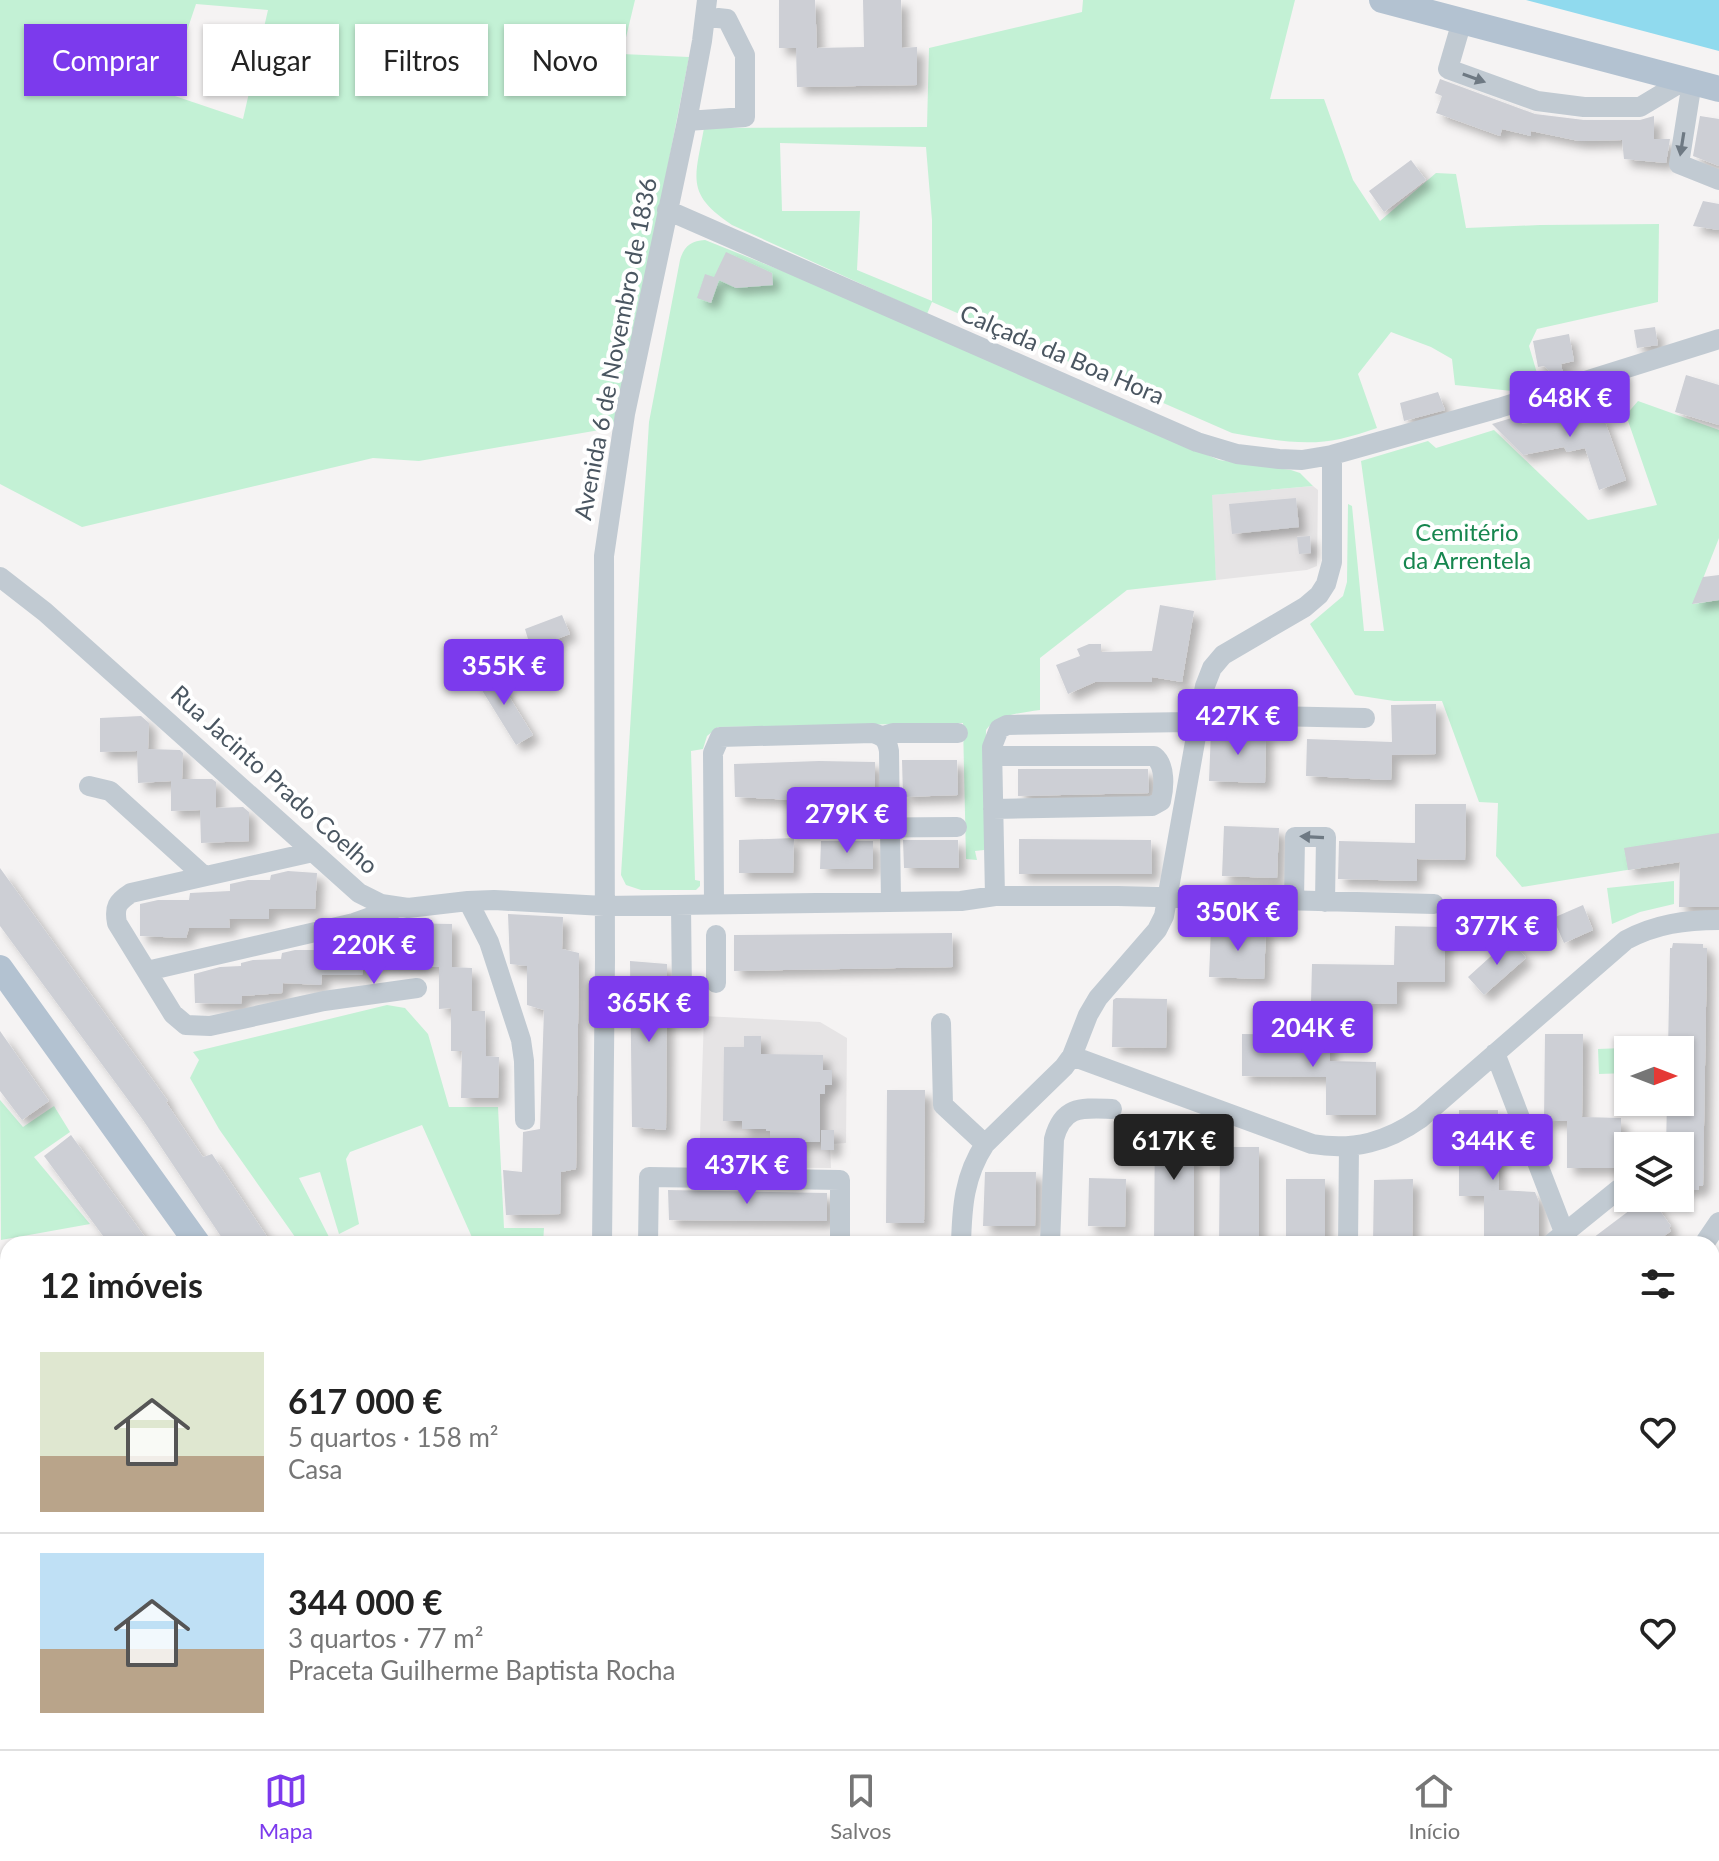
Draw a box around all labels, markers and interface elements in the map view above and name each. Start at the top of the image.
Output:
chip: Comprar [24,24,187,96]
chip: Alugar [203,24,339,96]
chip: Filtros [355,24,488,96]
chip: Novo [504,24,626,96]
one-way arrow [1463,72,1487,85]
one-way arrow [1675,132,1688,157]
street label: Avenida 6 de Novembro de 1836 [567,175,662,522]
street label: Calçada da Boa Hora [956,297,1169,410]
pin: 648K € [1505,371,1635,439]
text: 648K € [1528,381,1612,413]
park label: Cemitério da Arrentela [1403,517,1531,574]
pin: 355K € [439,639,569,707]
text: 355K € [462,649,546,681]
street label: Rua Jacinto Prado Coelho [166,678,384,879]
pin: 427K € [1173,689,1303,757]
text: 427K € [1196,699,1280,731]
pin: 279K € [782,787,912,855]
text: 279K € [805,797,889,829]
one-way arrow [1299,831,1325,844]
pin: 350K € [1173,885,1303,953]
text: 350K € [1196,895,1280,927]
pin: 377K € [1432,899,1562,967]
text: 377K € [1455,909,1539,941]
pin: 220K € [309,918,439,986]
text: 220K € [332,928,416,960]
pin: 365K € [584,976,714,1044]
text: 365K € [607,986,691,1018]
pin: 204K € [1248,1001,1378,1069]
text: 204K € [1271,1011,1355,1043]
north arrow [1614,1036,1694,1116]
map controls [1614,1036,1694,1212]
pin: 617K € [1109,1114,1239,1182]
pin: 344K € [1428,1114,1558,1182]
text: 617K € [1132,1124,1216,1156]
text: 344K € [1451,1124,1535,1156]
button: layers [1614,1132,1694,1212]
pin: 437K € [682,1138,812,1206]
text: 437K € [705,1148,789,1180]
icon: filters [1636,1262,1680,1306]
text: 12 imóveis [40,1264,203,1305]
text: 617 000 € [288,1380,443,1421]
icon: home [104,1384,200,1480]
icon: heart [1636,1410,1680,1454]
text: 5 quartos · 158 m² [288,1421,498,1453]
text: Casa [288,1453,342,1485]
text: 344 000 € [288,1581,443,1622]
icon: home [104,1585,200,1681]
icon: heart [1636,1611,1680,1655]
text: 3 quartos · 77 m² [288,1622,483,1654]
text: Praceta Guilherme Baptista Rocha [288,1654,676,1686]
tab: Mapa [259,1769,313,1844]
tab: Salvos [830,1769,891,1844]
tab: Início [1409,1769,1460,1844]

